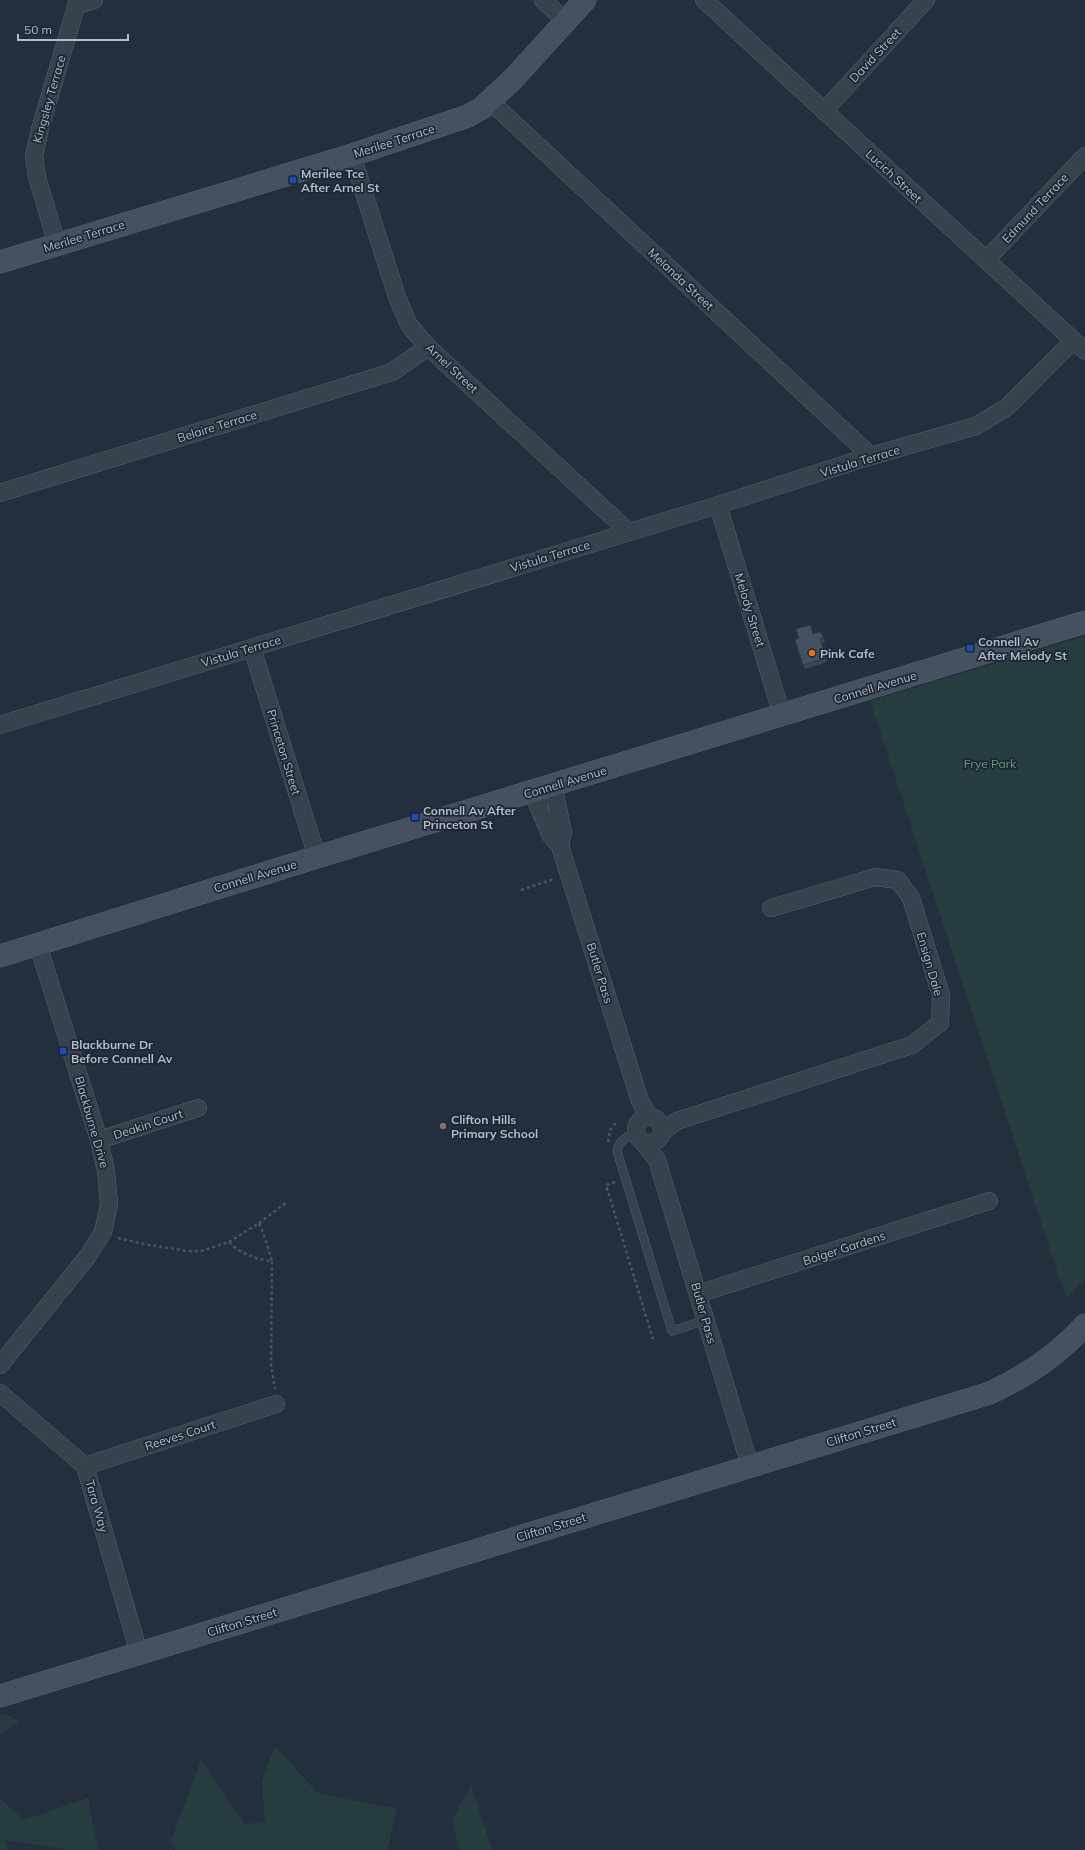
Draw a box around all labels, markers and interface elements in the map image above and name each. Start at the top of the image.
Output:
scale bar [18,16,128,42]
text: 50 m [24,22,52,37]
street label: David Street [846,25,904,85]
street label: Kingsley Terrace [29,53,69,145]
street label: Merilee Terrace [352,121,436,161]
street label: Lucich Street [863,146,925,206]
place label: Merilee Tce After Arnel St [301,166,380,195]
street label: Edmund Terrace [999,170,1071,246]
marker: Merilee Tce After Arnel St [288,175,298,185]
street label: Merilee Terrace [42,217,126,255]
street label: Melanda Street [645,245,717,313]
street label: Arnel Street [423,340,481,396]
street label: Belaire Terrace [175,407,259,445]
street label: Vistula Terrace [818,442,902,480]
street label: Vistula Terrace [508,537,592,575]
street label: Melody Street [732,571,768,649]
street label: Vistula Terrace [199,632,283,670]
place label: Connell Av After Melody St [978,634,1067,663]
marker: Connell Av After Melody St [965,643,975,653]
place label: Pink Cafe [820,646,875,661]
marker: Pink Cafe [807,648,817,658]
street label: Connell Avenue [832,667,918,707]
street label: Princeton Street [264,707,304,797]
park label: Frye Park [964,756,1017,771]
street label: Connell Avenue [522,762,608,802]
place label: Connell Av After Princeton St [423,803,516,832]
marker: Connell Av After Princeton St [410,812,420,822]
street label: Connell Avenue [212,856,298,896]
street label: Ensign Dale [914,930,946,998]
street label: Butler Pass [584,941,616,1005]
place label: Blackburne Dr Before Connell Av [71,1037,173,1066]
marker: Blackburne Dr Before Connell Av [58,1046,68,1056]
street label: Blackburne Drive [72,1075,112,1169]
street label: Deakin Court [111,1106,185,1142]
place label: Clifton Hills Primary School [451,1112,538,1141]
marker: Clifton Hills Primary School [438,1121,448,1131]
street label: Bolger Gardens [801,1228,887,1268]
street label: Butler Pass [688,1281,720,1345]
street label: Clifton Street [824,1414,898,1450]
street label: Reeves Court [143,1417,217,1453]
street label: Tara Way [82,1478,112,1535]
street label: Clifton Street [514,1509,588,1545]
street label: Clifton Street [205,1604,279,1640]

